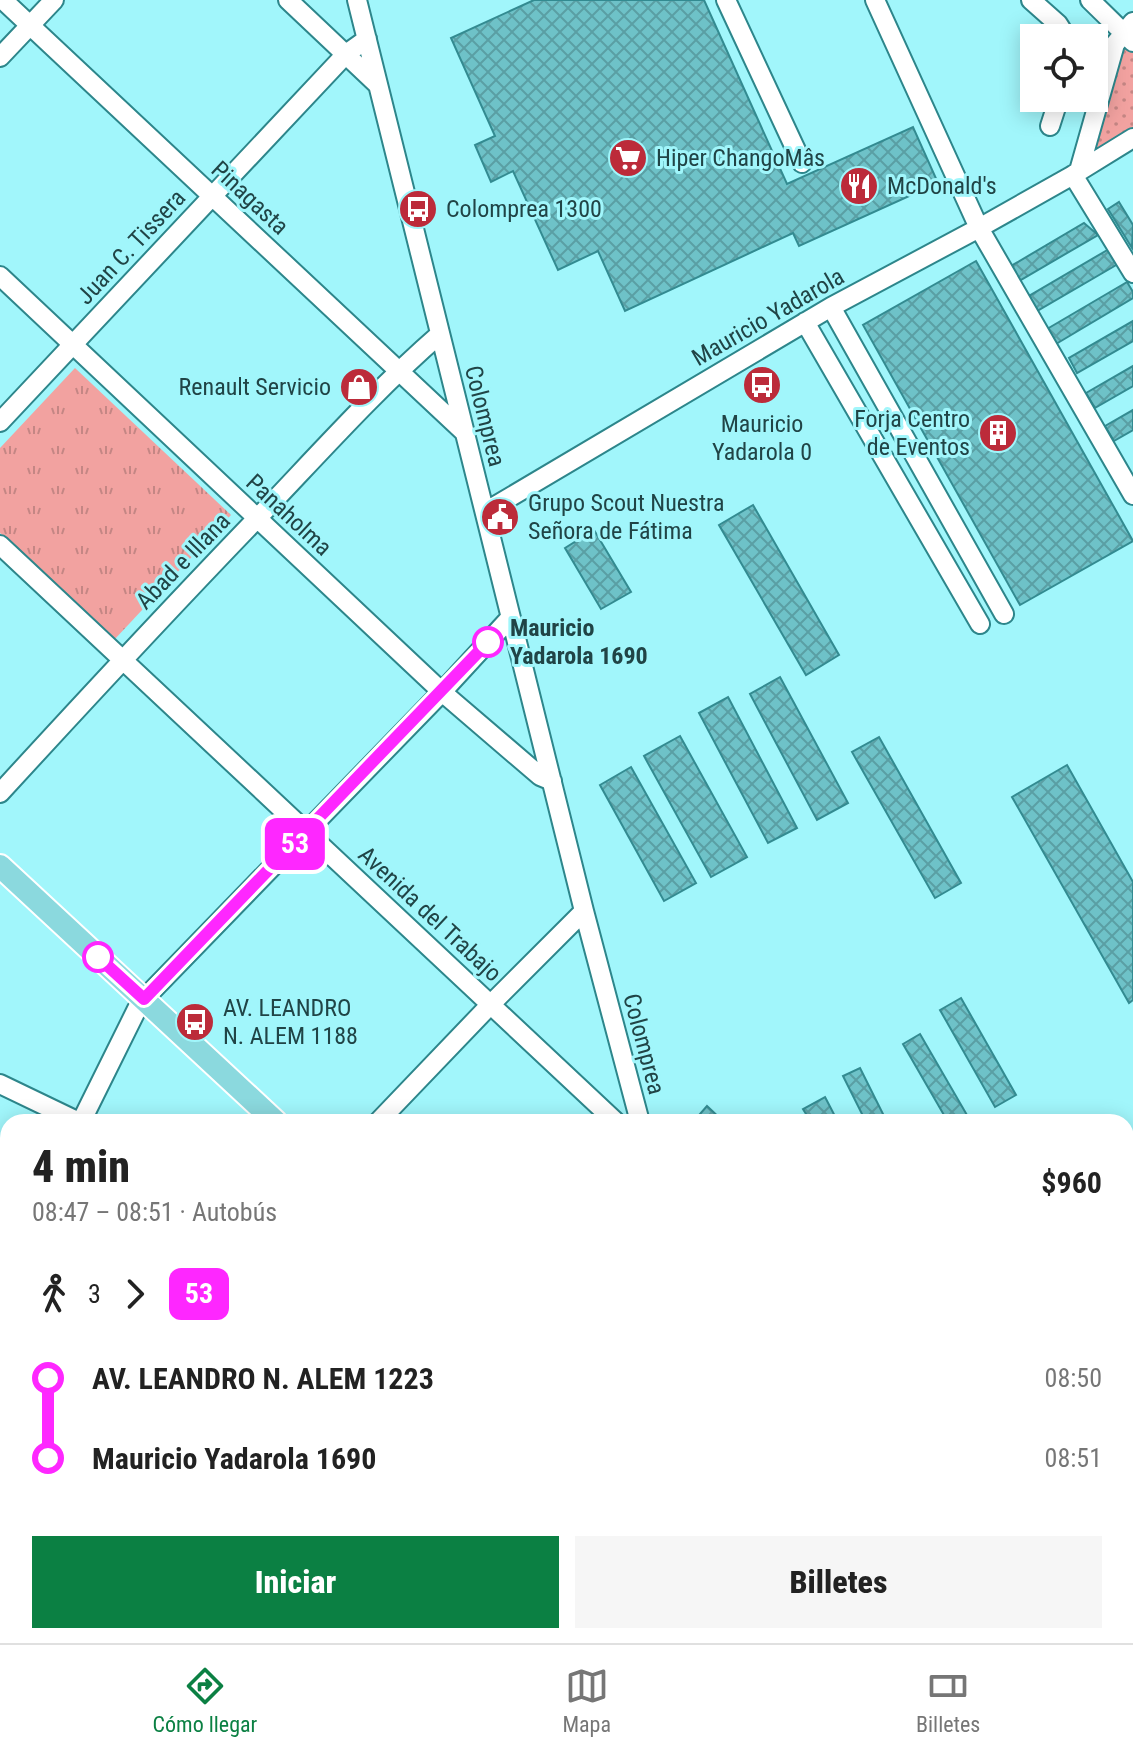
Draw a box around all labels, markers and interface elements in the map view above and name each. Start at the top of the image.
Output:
map controls [1020,24,1108,112]
button: locate [1020,24,1108,112]
supermarket icon: Hiper ChangoMâs [607,137,649,179]
place label: Hiper ChangoMâs [656,144,825,172]
street label: Pinagasta [206,155,294,241]
restaurant icon: McDonald's [838,165,880,207]
place label: McDonald's [887,172,997,200]
street label: Juan C. Tissera [71,184,191,310]
bus stop icon: Colomprea 1300 [397,188,439,230]
place label: Colomprea 1300 [446,195,602,223]
street label: Mauricio Yadarola [687,262,849,372]
street label: Colomprea [459,363,511,469]
bus stop icon: Mauricio Yadarola 0 [741,364,783,406]
shop icon: Renault Servicio [338,366,380,408]
place label: Renault Servicio [179,373,331,401]
place label: Forja Centro de Eventos [854,405,970,461]
place label: Mauricio Yadarola 0 [712,410,812,466]
building icon: Forja Centro de Eventos [977,412,1019,454]
street label: Panaholma [241,468,337,562]
place label: Grupo Scout Nuestra Señora de Fátima [528,489,724,545]
public building icon: Grupo Scout Nuestra Señora de Fátima [479,496,521,538]
street label: Abad e Illana [130,507,236,615]
place label: Mauricio Yadarola 1690 [510,614,648,670]
marker: Mauricio Yadarola 1690 [473,627,503,657]
line badge: 53 [259,818,331,870]
text: 53 [281,827,309,860]
street label: Avenida del Trabajo [353,841,507,987]
unlabelled marker [83,942,113,972]
street label: Colomprea [617,991,671,1097]
place label: AV. LEANDRO N. ALEM 1188 [223,994,358,1050]
bus stop icon: AV. LEANDRO N. ALEM 1188 [174,1001,216,1043]
text: 4 min [32,1141,130,1193]
text: $960 [1041,1165,1102,1200]
text: 08:47 – 08:51 · Autobús [32,1197,277,1227]
icon: walk [32,1272,76,1316]
icon: forward [113,1272,157,1316]
text: 53 [185,1277,213,1310]
text: 3 [88,1279,101,1309]
text: AV. LEANDRO N. ALEM 1223 [92,1361,434,1396]
text: 08:50 [1045,1363,1102,1393]
text: Mauricio Yadarola 1690 [92,1441,376,1476]
text: 08:51 [1045,1443,1102,1473]
button: Iniciar [32,1536,559,1628]
button: Billetes [575,1536,1102,1628]
tab: Cómo llegar [153,1664,257,1737]
tab: Mapa [562,1664,611,1737]
tab: Billetes [916,1664,980,1737]

